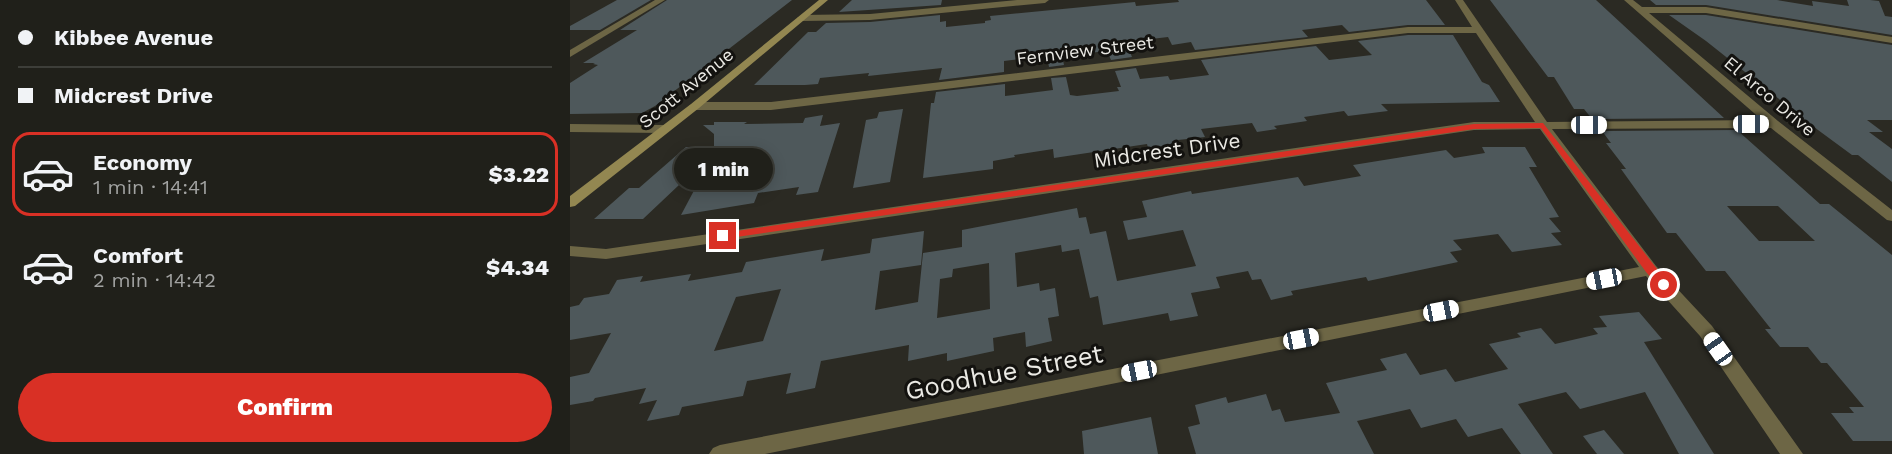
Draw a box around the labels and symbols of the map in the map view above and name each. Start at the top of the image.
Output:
street label: Fernview Street [1015,31,1155,69]
street label: Scott Avenue [635,44,737,132]
street label: El Arco Drive [1720,52,1820,140]
car [1733,115,1769,133]
car [1571,116,1607,134]
street label: Midcrest Drive [1092,127,1242,173]
callout: 1 min [674,149,772,191]
route end [709,222,736,249]
car [1585,267,1623,291]
route start [1650,271,1677,298]
car [1422,299,1460,323]
car [1282,327,1320,351]
car [1700,329,1736,369]
street label: Goodhue Street [903,338,1105,406]
car [1120,359,1158,383]

